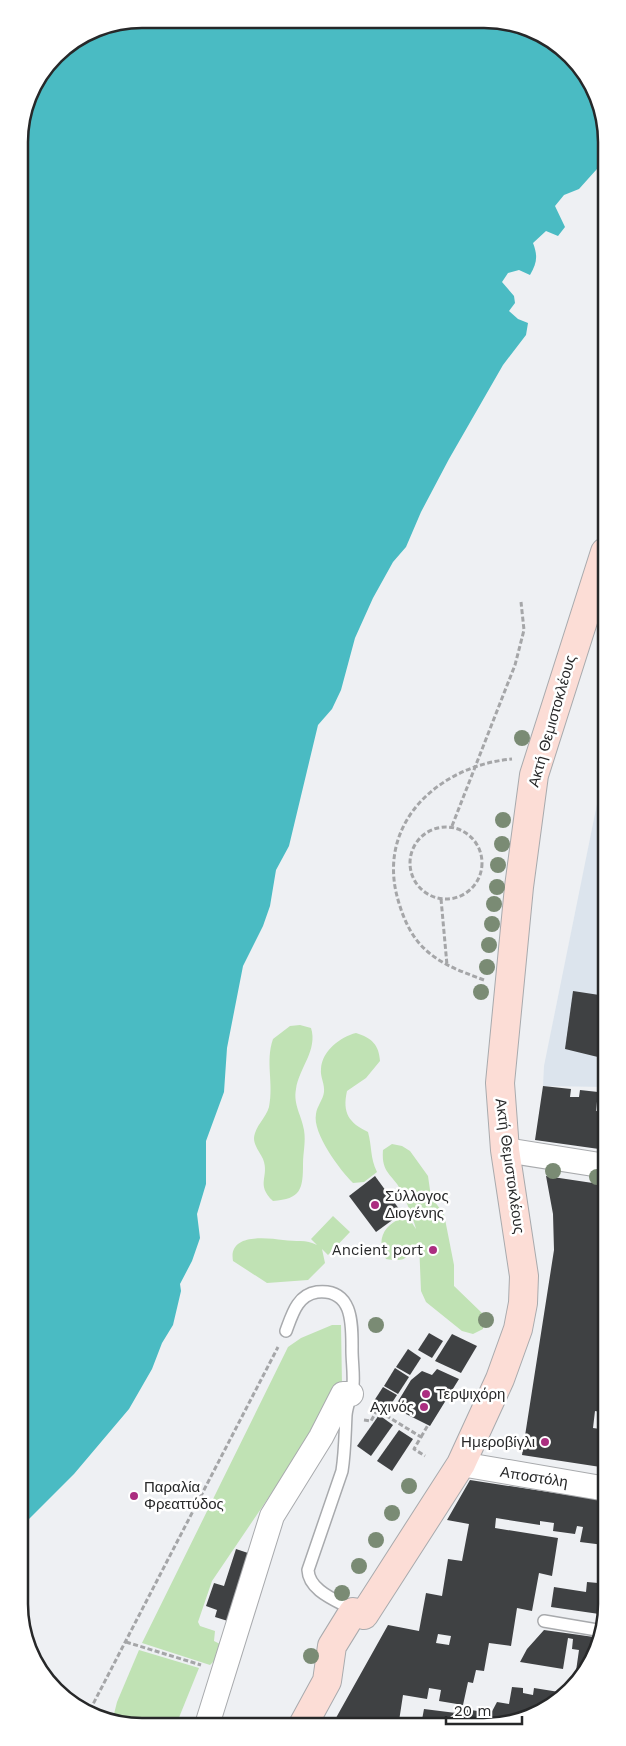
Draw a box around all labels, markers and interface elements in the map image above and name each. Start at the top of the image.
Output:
street label: Ακτή Θεμιστοκλέους [525,653,579,789]
street label: Ακτή Θεμιστοκλέους [492,1097,528,1235]
place label: Σύλλογος Διογένης [385,1187,449,1222]
marker: Σύλλογος Διογένης [369,1199,381,1211]
place label: Ancient port [332,1241,424,1259]
marker: Ancient port [427,1244,439,1256]
place label: Τερψιχόρη [436,1385,505,1403]
marker: Τερψιχόρη [420,1388,432,1400]
place label: Αχινός [370,1398,414,1416]
marker: Αχινός [418,1401,430,1413]
place label: Ημεροβίγλι [461,1433,535,1451]
marker: Ημεροβίγλι [539,1436,551,1448]
street label: Αποστόλη [499,1463,569,1491]
place label: Παραλία Φρεαττύδος [144,1478,224,1513]
marker: Παραλία Φρεαττύδος [128,1490,140,1502]
scale bar [446,1694,522,1726]
text: 20 m [454,1702,492,1720]

